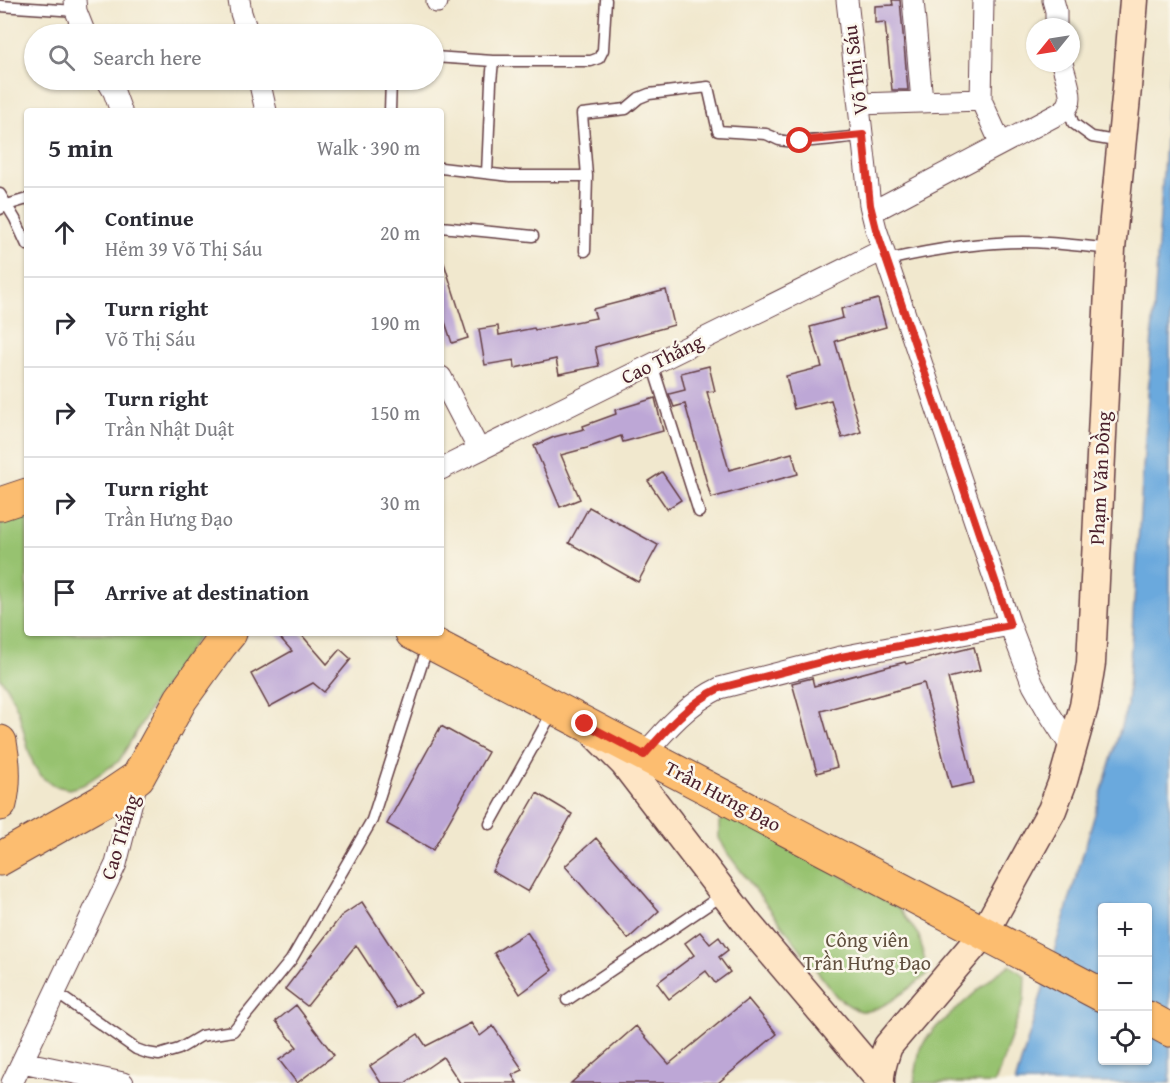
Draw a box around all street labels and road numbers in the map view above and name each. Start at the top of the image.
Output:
street label: Võ Thị Sáu [835,23,874,117]
street label: Cao Thắng [616,326,708,391]
street label: Phạm Văn Đồng [1082,410,1117,546]
street label: Trần Hưng Đạo [660,753,787,838]
street label: Cao Thắng [93,790,146,883]

